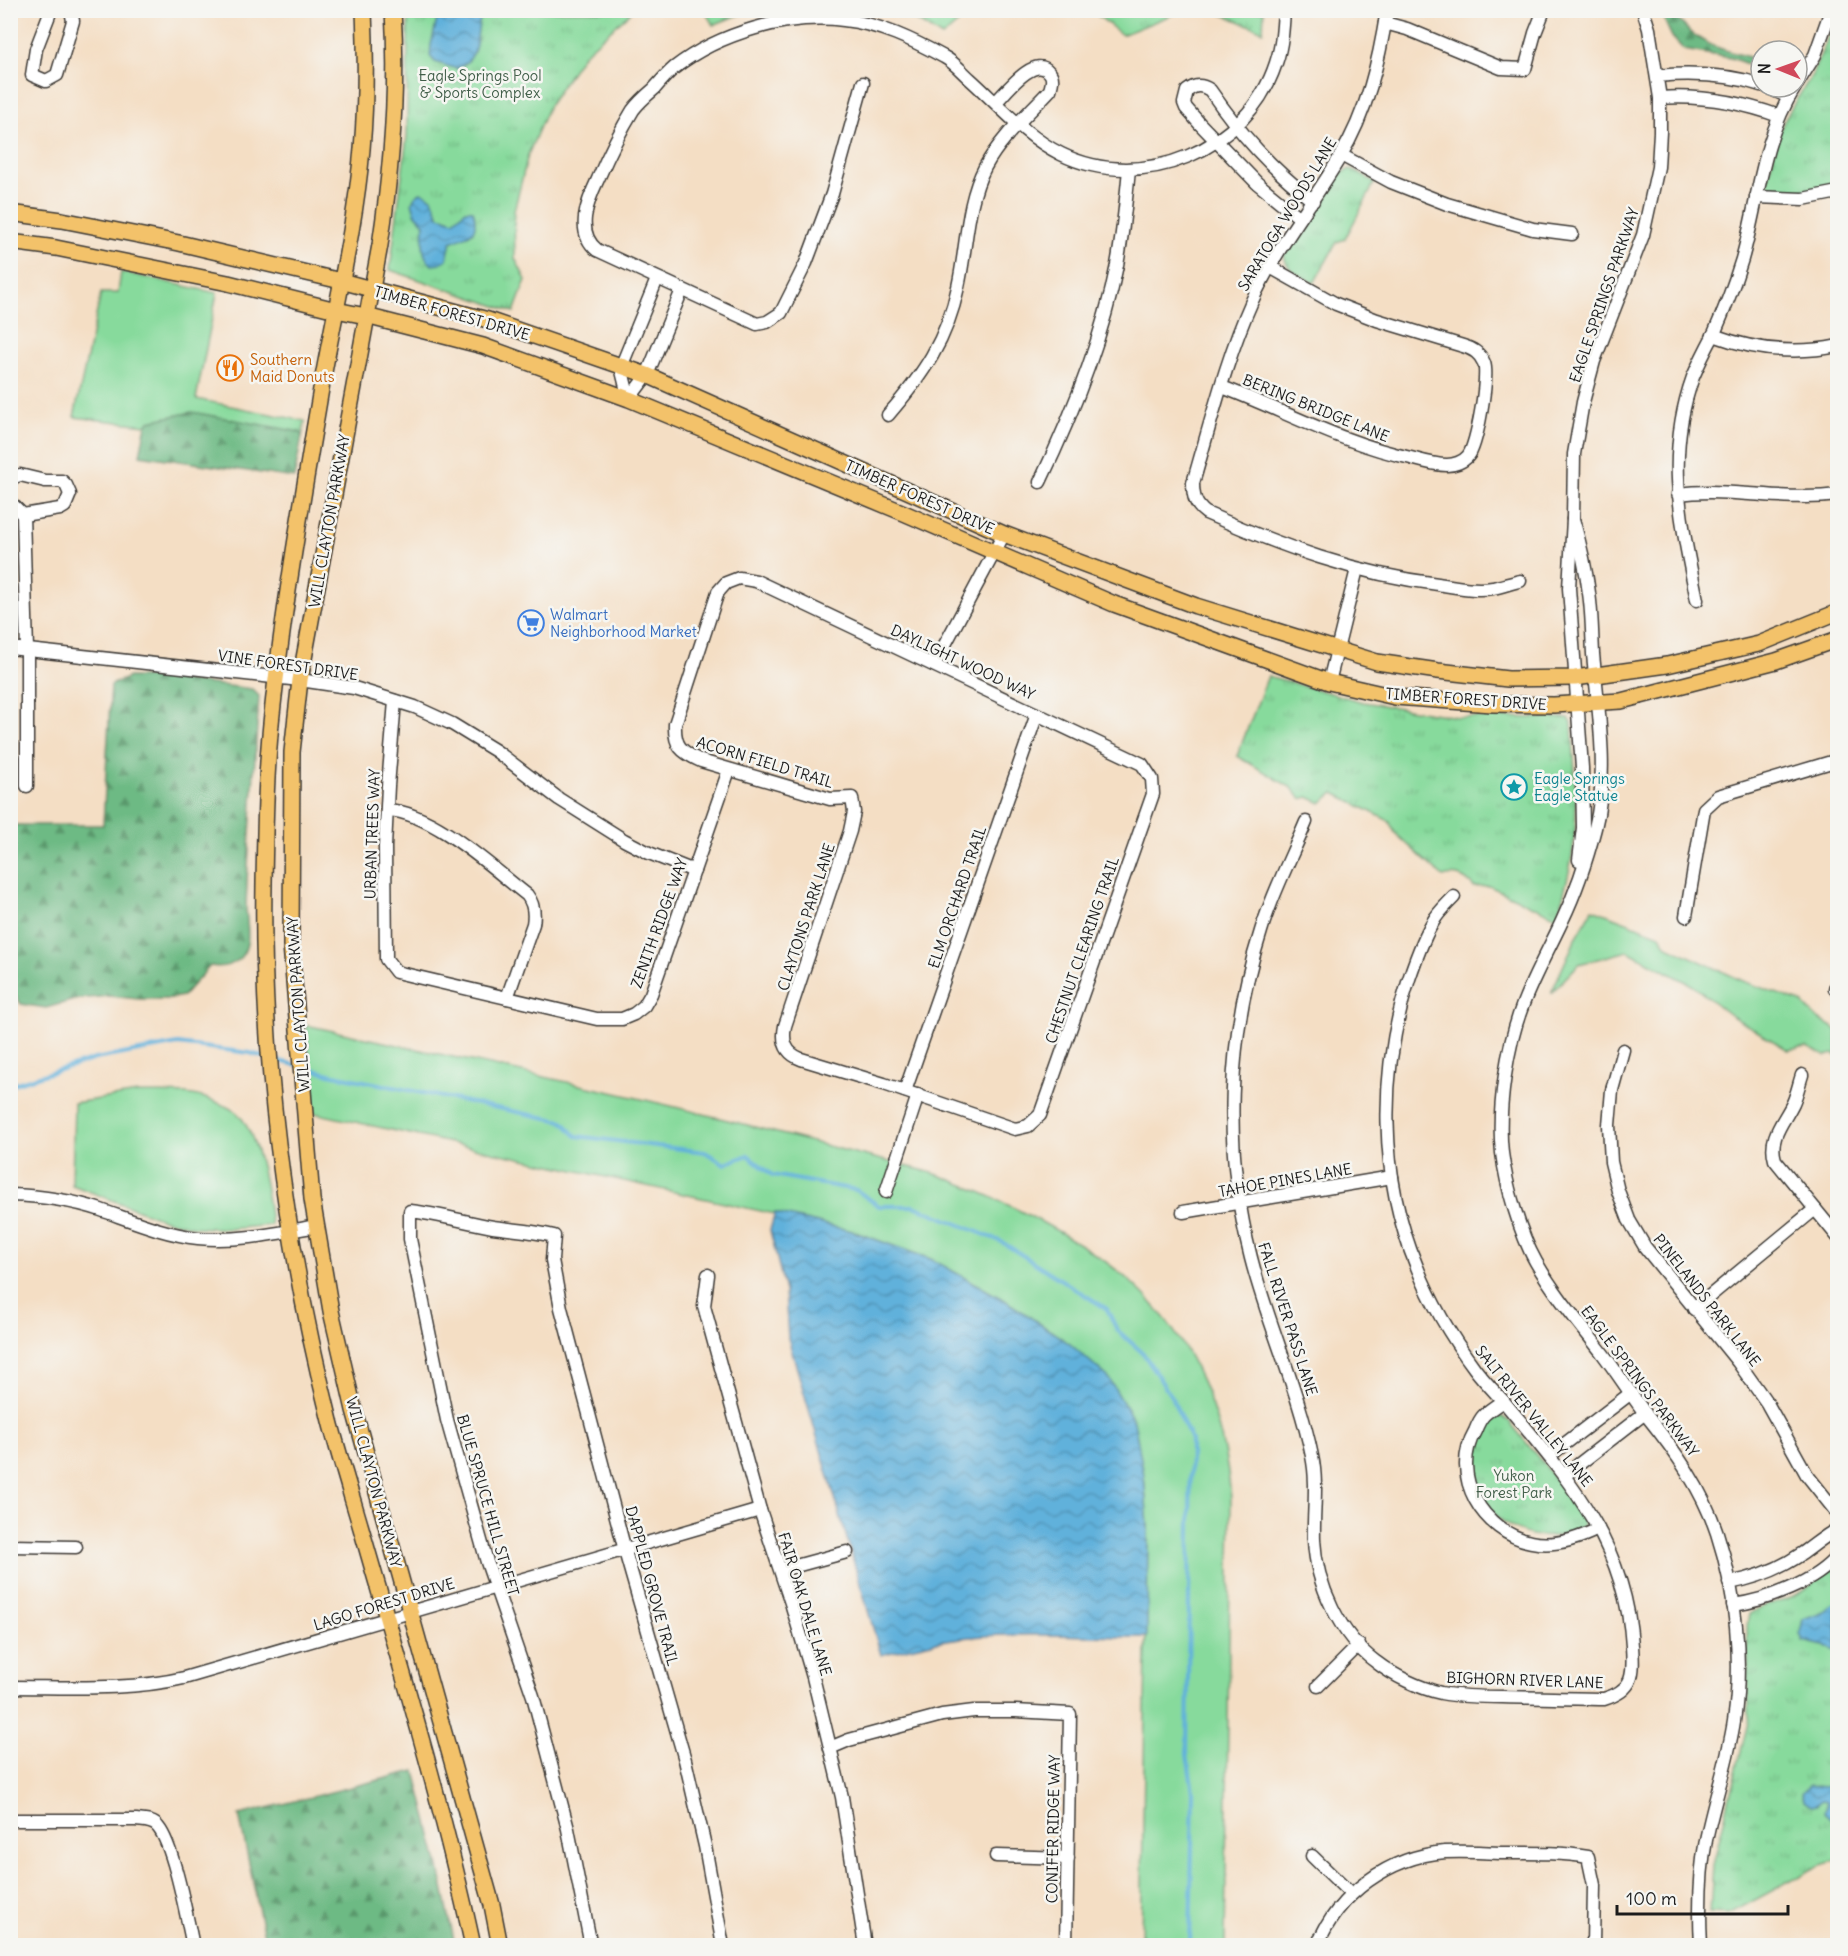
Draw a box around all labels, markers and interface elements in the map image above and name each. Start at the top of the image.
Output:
north arrow [1749,39,1809,99]
text: N [1754,63,1774,74]
park label: Eagle Springs Pool & Sports Complex [418,66,542,102]
street label: SARATOGA WOODS LANE [1234,134,1341,294]
street label: EAGLE SPRINGS PARKWAY [1565,204,1643,385]
street label: TIMBER FOREST DRIVE [372,282,532,344]
place label: Southern Maid Donuts [250,350,335,386]
restaurant icon: Southern Maid Donuts [215,353,245,383]
street label: BERING BRIDGE LANE [1240,370,1392,446]
street label: WILL CLAYTON PARKWAY [304,432,354,609]
street label: TIMBER FOREST DRIVE [842,456,998,539]
place label: Walmart Neighborhood Market [550,605,697,641]
supermarket icon: Walmart Neighborhood Market [516,608,546,638]
street label: DAYLIGHT WOOD WAY [888,620,1039,704]
street label: VINE FOREST DRIVE [217,646,360,684]
street label: TIMBER FOREST DRIVE [1385,684,1547,714]
street label: ACORN FIELD TRAIL [694,732,836,792]
street label: URBAN TREES WAY [360,768,384,900]
place label: Eagle Springs Eagle Statue [1534,769,1625,805]
place icon: Eagle Springs Eagle Statue [1499,772,1529,802]
street label: ELM ORCHARD TRAIL [924,823,990,971]
street label: CLAYTONS PARK LANE [773,841,839,993]
street label: CHESTNUT CLEARING TRAIL [1041,854,1123,1046]
street label: ZENITH RIDGE WAY [627,855,692,991]
street label: WILL CLAYTON PARKWAY [282,915,314,1092]
street label: TAHOE PINES LANE [1217,1159,1353,1201]
street label: PINELANDS PARK LANE [1649,1230,1765,1370]
street label: FALL RIVER PASS LANE [1254,1240,1322,1398]
street label: EAGLE SPRINGS PARKWAY [1577,1302,1703,1461]
street label: SALT RIVER VALLEY LANE [1471,1342,1597,1491]
street label: WILL CLAYTON PARKWAY [342,1395,406,1570]
street label: BLUE SPRUCE HILL STREET [453,1412,523,1598]
park label: Yukon Forest Park [1476,1466,1553,1502]
street label: DAPPLED GROVE TRAIL [621,1504,683,1668]
street label: FAIR OAK DALE LANE [774,1530,836,1678]
street label: LAGO FOREST DRIVE [311,1573,457,1635]
street label: BIGHORN RIVER LANE [1446,1668,1604,1692]
street label: CONIFER RIDGE WAY [1042,1754,1064,1904]
scale bar [1617,1878,1788,1916]
text: 100 m [1626,1887,1677,1910]

